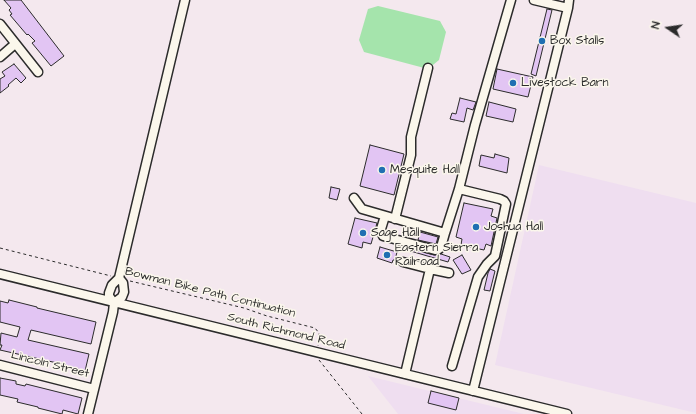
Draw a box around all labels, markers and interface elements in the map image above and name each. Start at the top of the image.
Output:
north arrow [648,8,688,48]
text: N [648,20,664,30]
place label: Box Stalls [550,34,604,48]
marker: Box Stalls [537,36,547,46]
place label: Livestock Barn [521,76,608,90]
marker: Livestock Barn [508,78,518,88]
place label: Mesquite Hall [390,163,460,177]
marker: Mesquite Hall [377,165,387,175]
place label: Joshua Hall [484,220,543,234]
marker: Joshua Hall [471,222,481,232]
place label: Sage Hall [371,226,419,240]
marker: Sage Hall [358,228,368,238]
place label: Eastern Sierra Railroad [395,241,478,269]
marker: Eastern Sierra Railroad [382,250,392,260]
street label: Bowman Bike Path Continuation [123,265,297,321]
street label: South Richmond Road [226,310,346,354]
street label: Lincoln Street [9,348,91,382]

